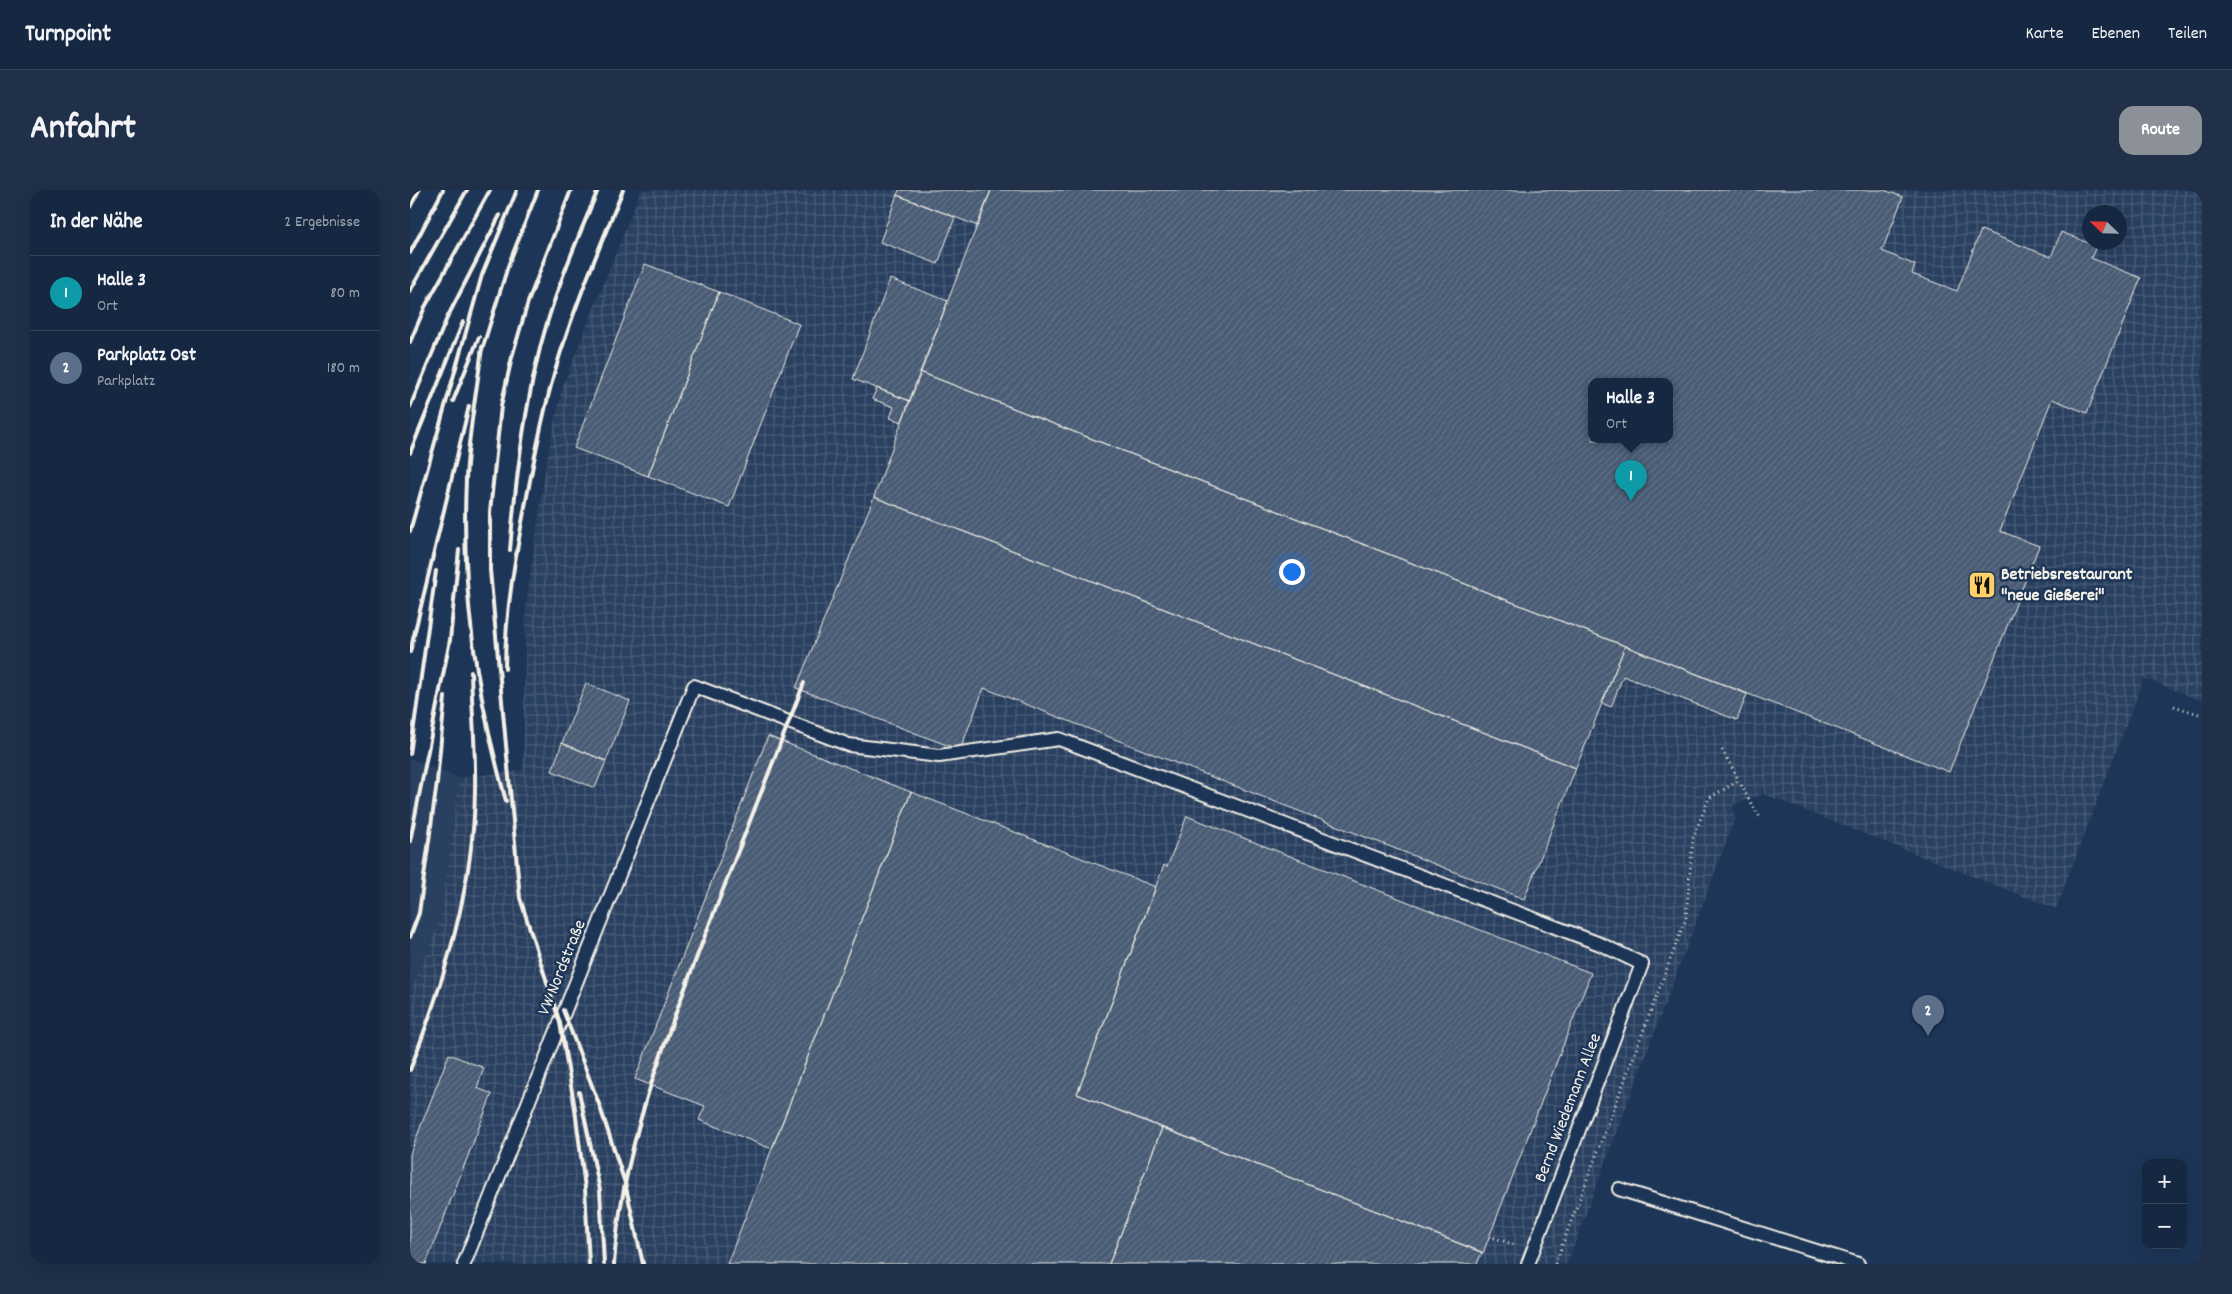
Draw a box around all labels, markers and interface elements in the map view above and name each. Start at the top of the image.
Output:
text: Turnpoint [25,18,111,52]
text: Karte [2026,22,2064,47]
text: Ebenen [2092,22,2140,47]
text: Teilen [2168,22,2207,47]
text: Anfahrt [30,105,136,155]
button: Route [2119,106,2202,155]
north arrow [2082,205,2127,250]
text: In der Nähe [50,208,142,238]
text: 2 Ergebnisse [284,211,360,234]
text: Halle 3 [97,268,146,295]
text: 1 [64,282,68,305]
text: 80 m [330,282,360,305]
text: Ort [97,295,118,318]
text: Parkplatz Ost [97,343,196,370]
text: 2 [63,357,70,380]
text: 180 m [327,357,360,380]
text: Parkplatz [97,370,155,393]
popup [1588,378,1673,443]
text: Halle 3 [1606,386,1655,413]
text: Ort [1606,413,1627,436]
pin: 1 [1615,460,1647,501]
your location [1279,559,1305,585]
place label: Betriebsrestaurant "neue Gießerei" [2001,563,2133,609]
restaurant icon: Betriebsrestaurant "neue Gießerei" [1967,570,1997,600]
street label: VW Nordstraße [533,916,594,1019]
pin: 2 [1912,995,1944,1036]
street label: Bernd Wiedemann Allee [1529,1030,1609,1186]
map controls [2142,1159,2187,1249]
button: + [2142,1159,2187,1204]
button: − [2142,1204,2187,1249]

